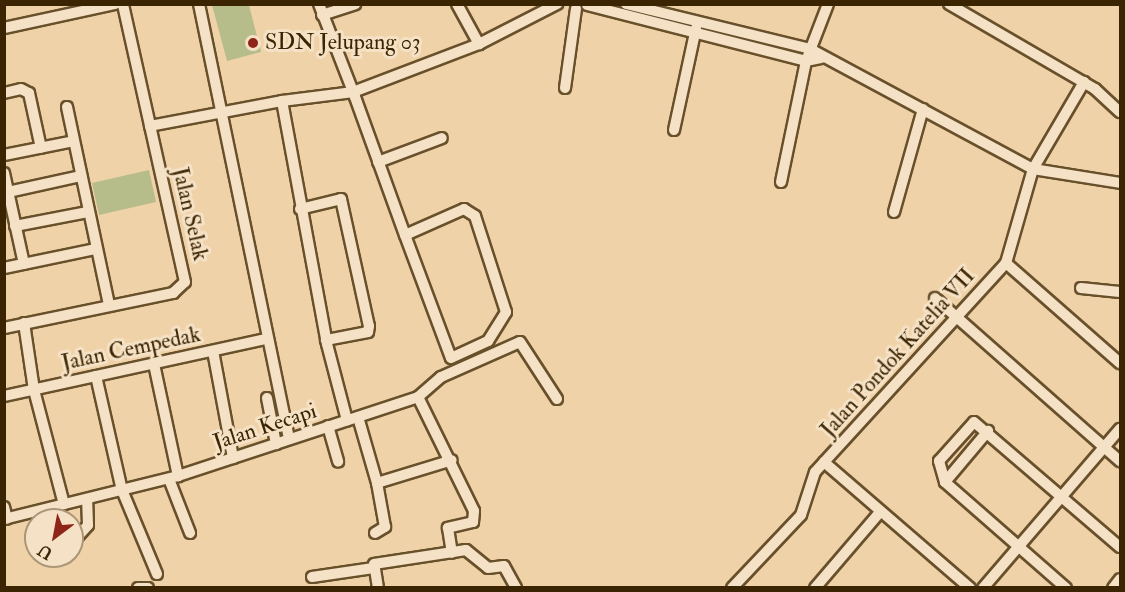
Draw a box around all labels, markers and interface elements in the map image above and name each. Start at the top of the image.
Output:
place label: SDN Jelupang 03 [265,30,420,56]
marker: SDN Jelupang 03 [246,36,260,50]
street label: Jalan Selak [166,165,214,263]
street label: Jalan Pondok Katelia VII [815,263,981,443]
street label: Jalan Cempedak [59,321,203,377]
street label: Jalan Kecapi [210,398,320,456]
north arrow [24,508,84,568]
text: U [35,540,57,564]

